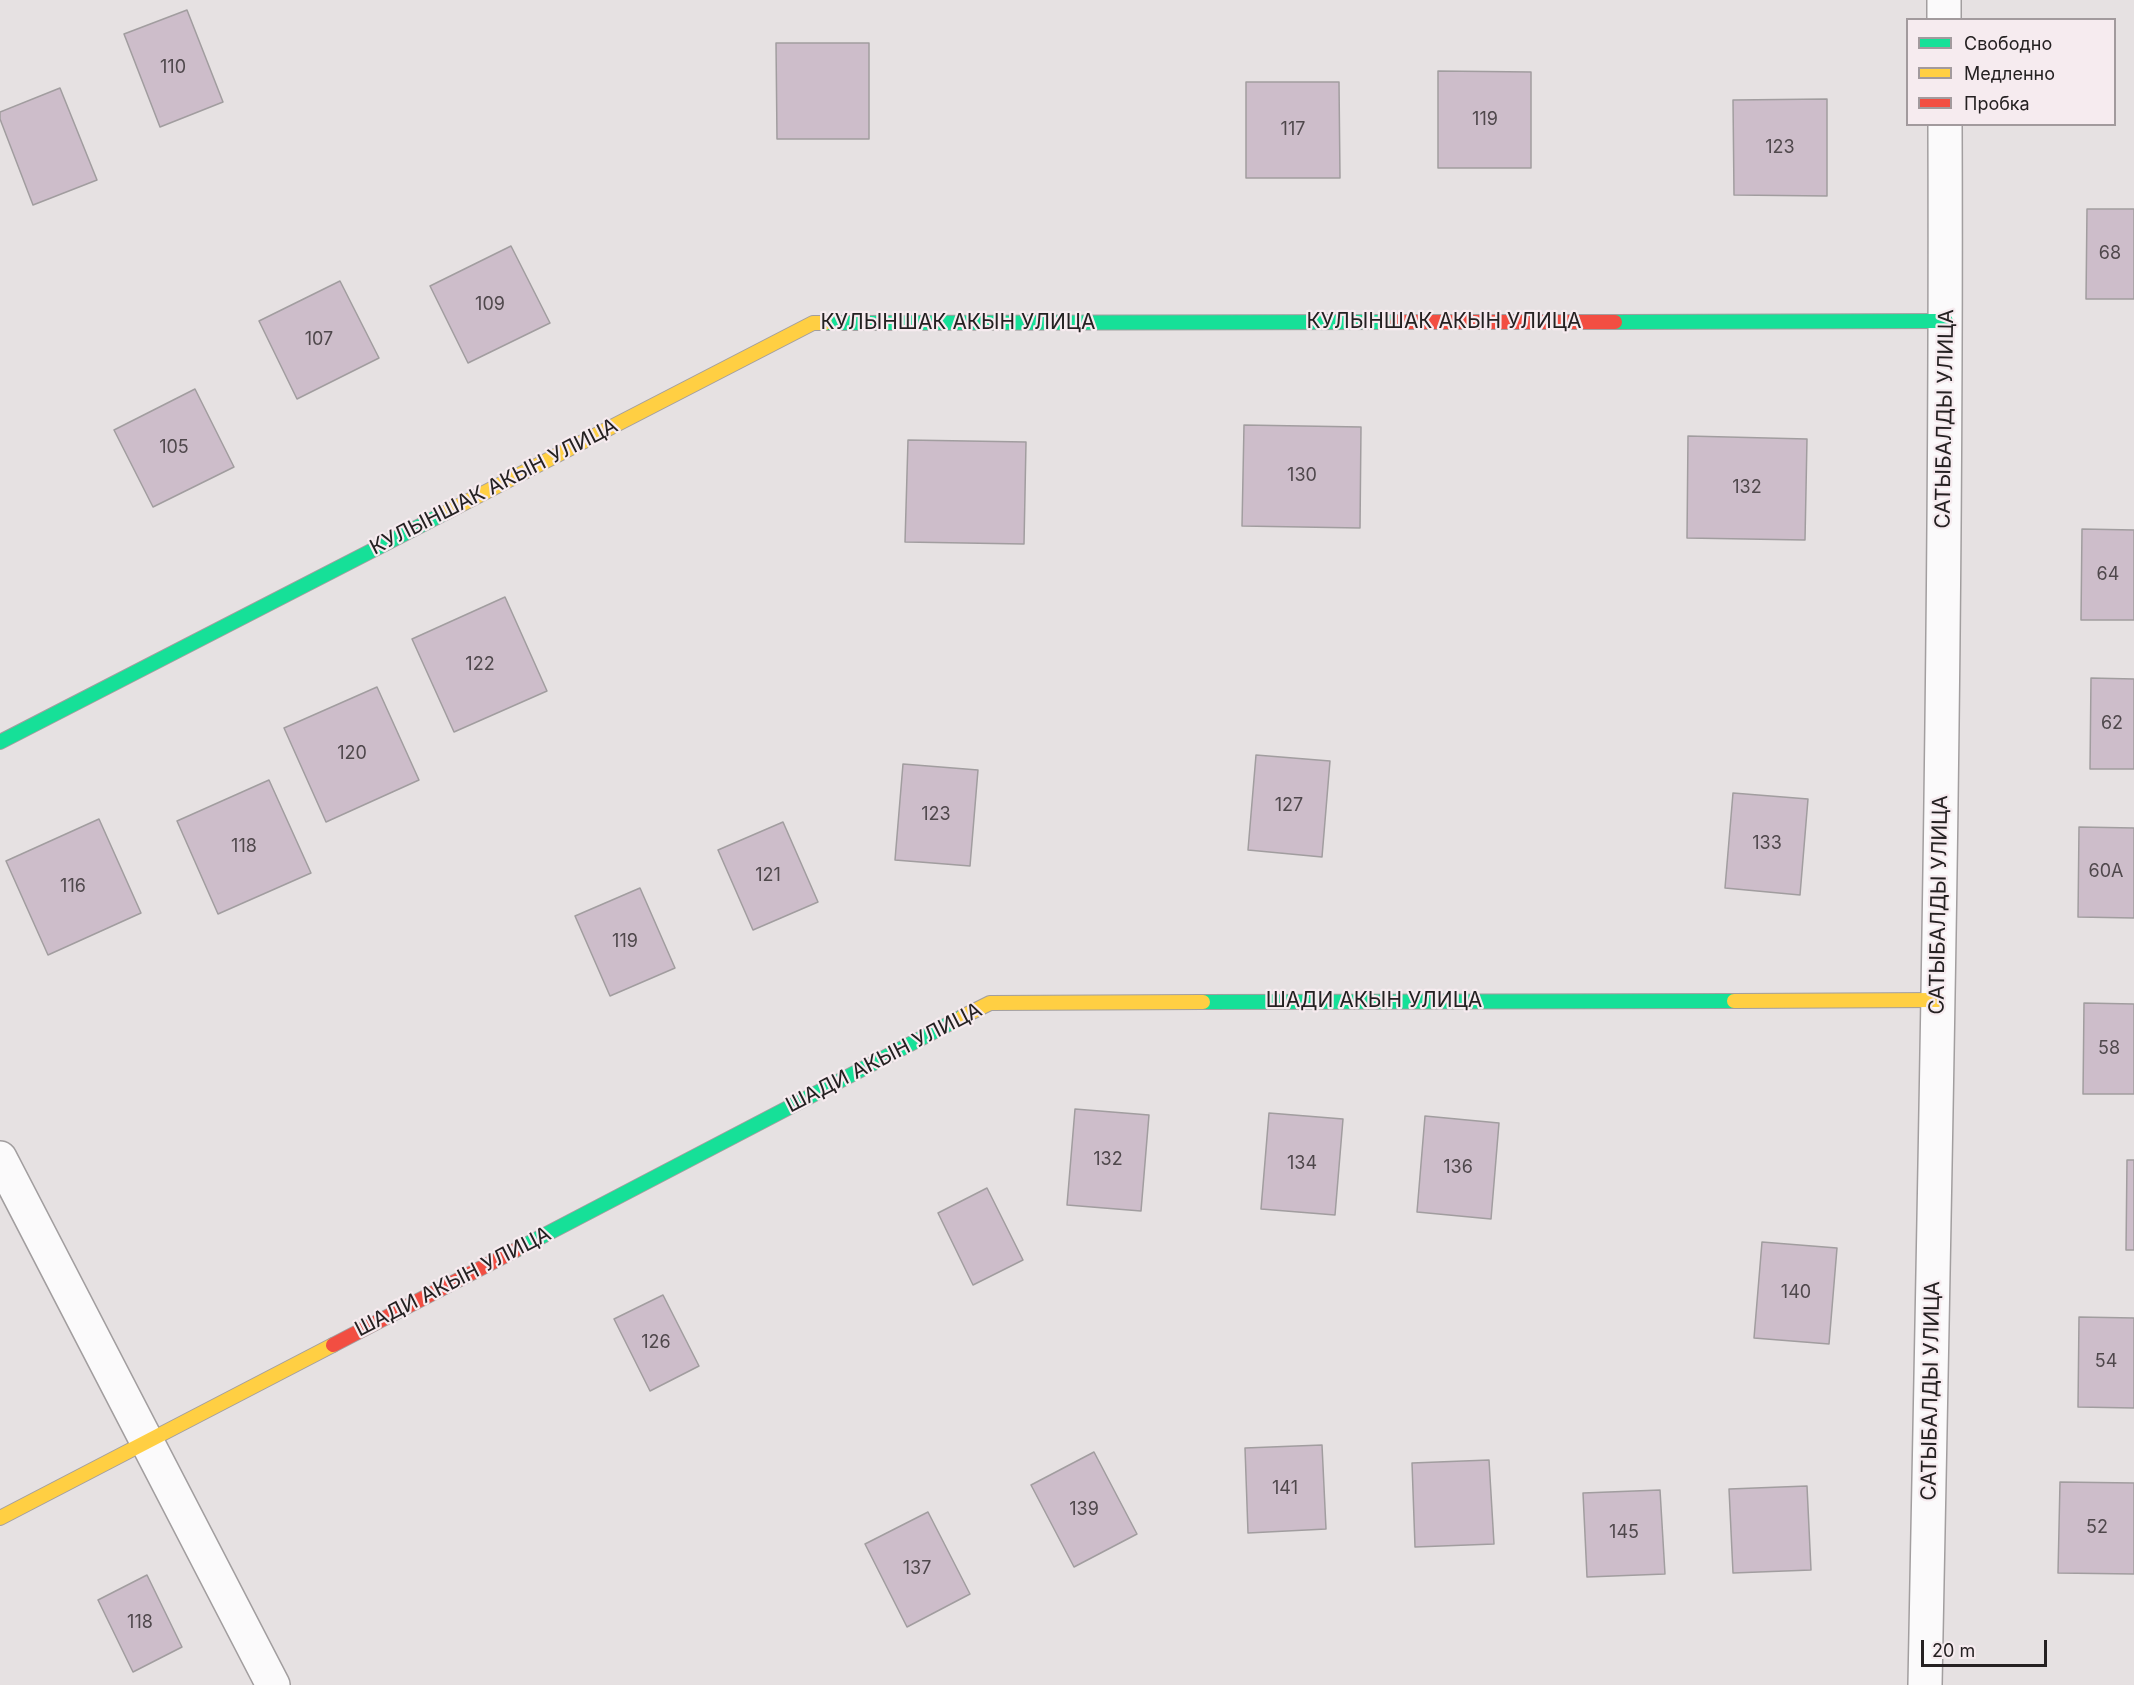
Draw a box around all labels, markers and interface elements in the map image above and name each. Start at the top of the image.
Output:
legend [1906,18,2116,126]
text: Свободно [1964,33,2052,54]
house number: 110 [160,57,186,79]
text: Медленно [1964,63,2055,84]
text: Пробка [1964,93,2030,114]
house number: 119 [1472,109,1498,131]
house number: 117 [1281,119,1305,141]
house number: 123 [1765,137,1795,159]
house number: 68 [2099,243,2121,265]
house number: 109 [475,294,505,316]
street label: КУЛЫНШАК АКЫН УЛИЦА [1307,309,1581,335]
street label: САТЫБАЛДЫ УЛИЦА [1930,309,1960,529]
street label: КУЛЫНШАК АКЫН УЛИЦА [821,310,1095,336]
house number: 107 [305,329,333,351]
street label: КУЛЫНШАК АКЫН УЛИЦА [366,413,622,561]
house number: 105 [159,437,189,459]
house number: 130 [1287,465,1317,487]
house number: 132 [1732,477,1762,499]
house number: 64 [2097,564,2119,586]
house number: 122 [465,654,495,676]
house number: 62 [2101,713,2123,735]
house number: 120 [337,743,367,765]
house number: 127 [1275,795,1303,817]
street label: САТЫБАЛДЫ УЛИЦА [1924,795,1954,1015]
house number: 123 [921,804,951,826]
house number: 133 [1752,833,1782,855]
house number: 118 [231,836,257,858]
house number: 60А [2089,861,2123,883]
house number: 121 [755,865,781,887]
house number: 116 [60,876,86,898]
house number: 119 [612,931,638,953]
street label: ШАДИ АКЫН УЛИЦА [1266,988,1482,1014]
street label: ШАДИ АКЫН УЛИЦА [782,998,986,1118]
house number: 58 [2098,1038,2120,1060]
house number: 132 [1093,1149,1123,1171]
house number: 134 [1287,1153,1317,1175]
house number: 136 [1443,1157,1473,1179]
street label: ШАДИ АКЫН УЛИЦА [351,1222,555,1342]
street label: САТЫБАЛДЫ УЛИЦА [1916,1281,1946,1501]
house number: 140 [1781,1282,1811,1304]
house number: 126 [641,1332,671,1354]
house number: 54 [2095,1351,2117,1373]
house number: 141 [1272,1478,1298,1500]
house number: 139 [1069,1499,1099,1521]
house number: 52 [2086,1517,2108,1539]
house number: 145 [1609,1522,1639,1544]
house number: 137 [903,1558,931,1580]
house number: 118 [127,1612,153,1634]
scale bar [1924,1628,2050,1666]
text: 20 m [1932,1640,1975,1661]

